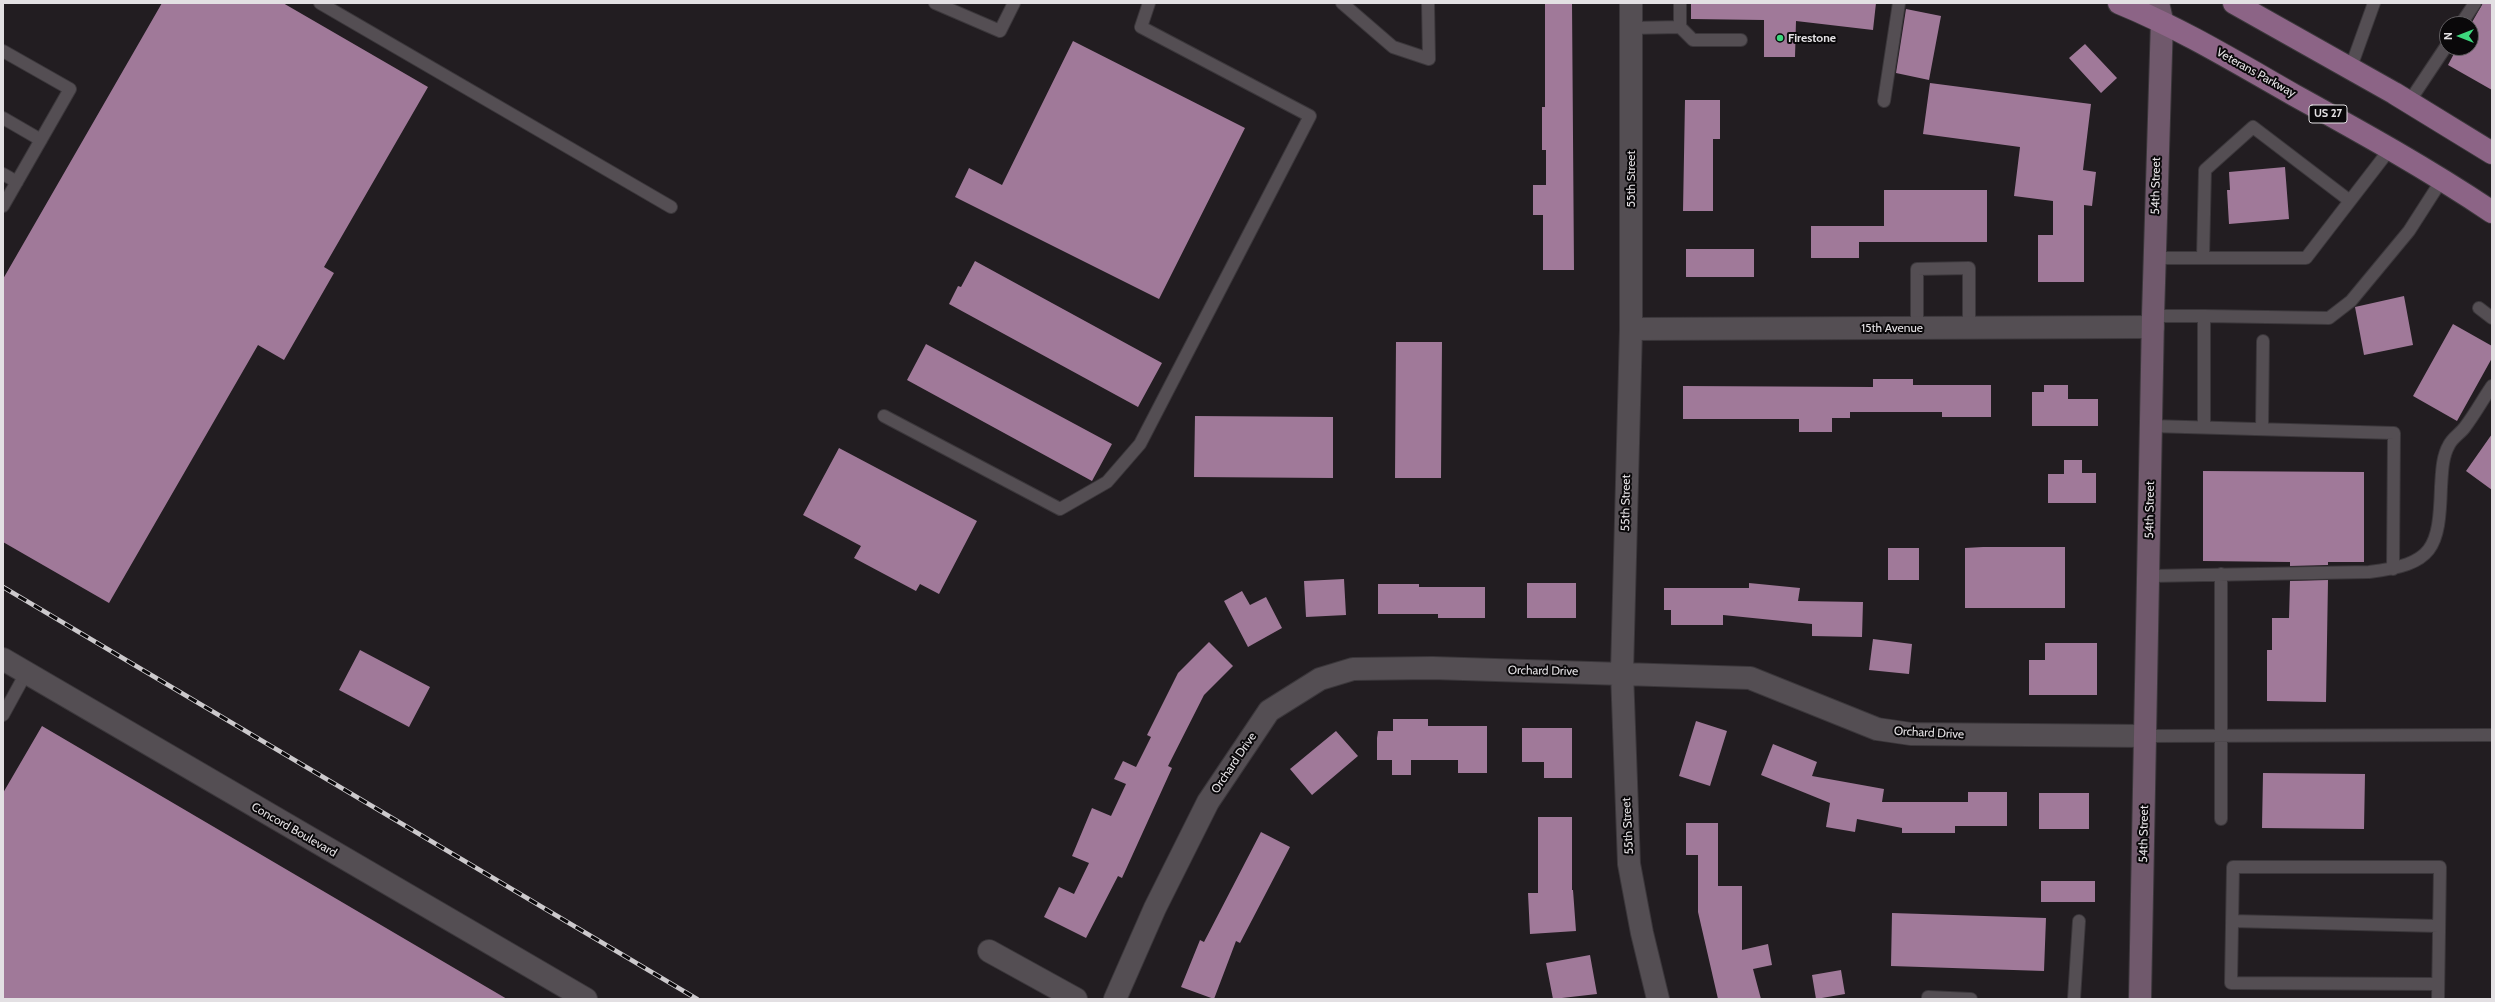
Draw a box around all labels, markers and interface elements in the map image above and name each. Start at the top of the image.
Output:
north arrow [2439,16,2479,56]
place label: Firestone [1788,31,1836,45]
text: N [2441,32,2455,40]
marker: Firestone [1775,33,1785,43]
street label: Veterans Parkway [2214,45,2298,101]
road number: US 27 [2309,105,2347,123]
street label: 55th Street [1624,150,1638,208]
street label: 54th Street [2148,157,2164,215]
street label: 15th Avenue [1861,321,1923,335]
street label: 55th Street [1618,474,1634,532]
street label: 54th Street [2142,481,2158,539]
street label: Orchard Drive [1508,663,1578,679]
street label: Orchard Drive [1893,724,1965,742]
street label: Orchard Drive [1208,730,1260,796]
street label: 55th Street [1619,797,1637,855]
street label: Concord Boulevard [249,800,339,860]
street label: 54th Street [2136,805,2152,863]

